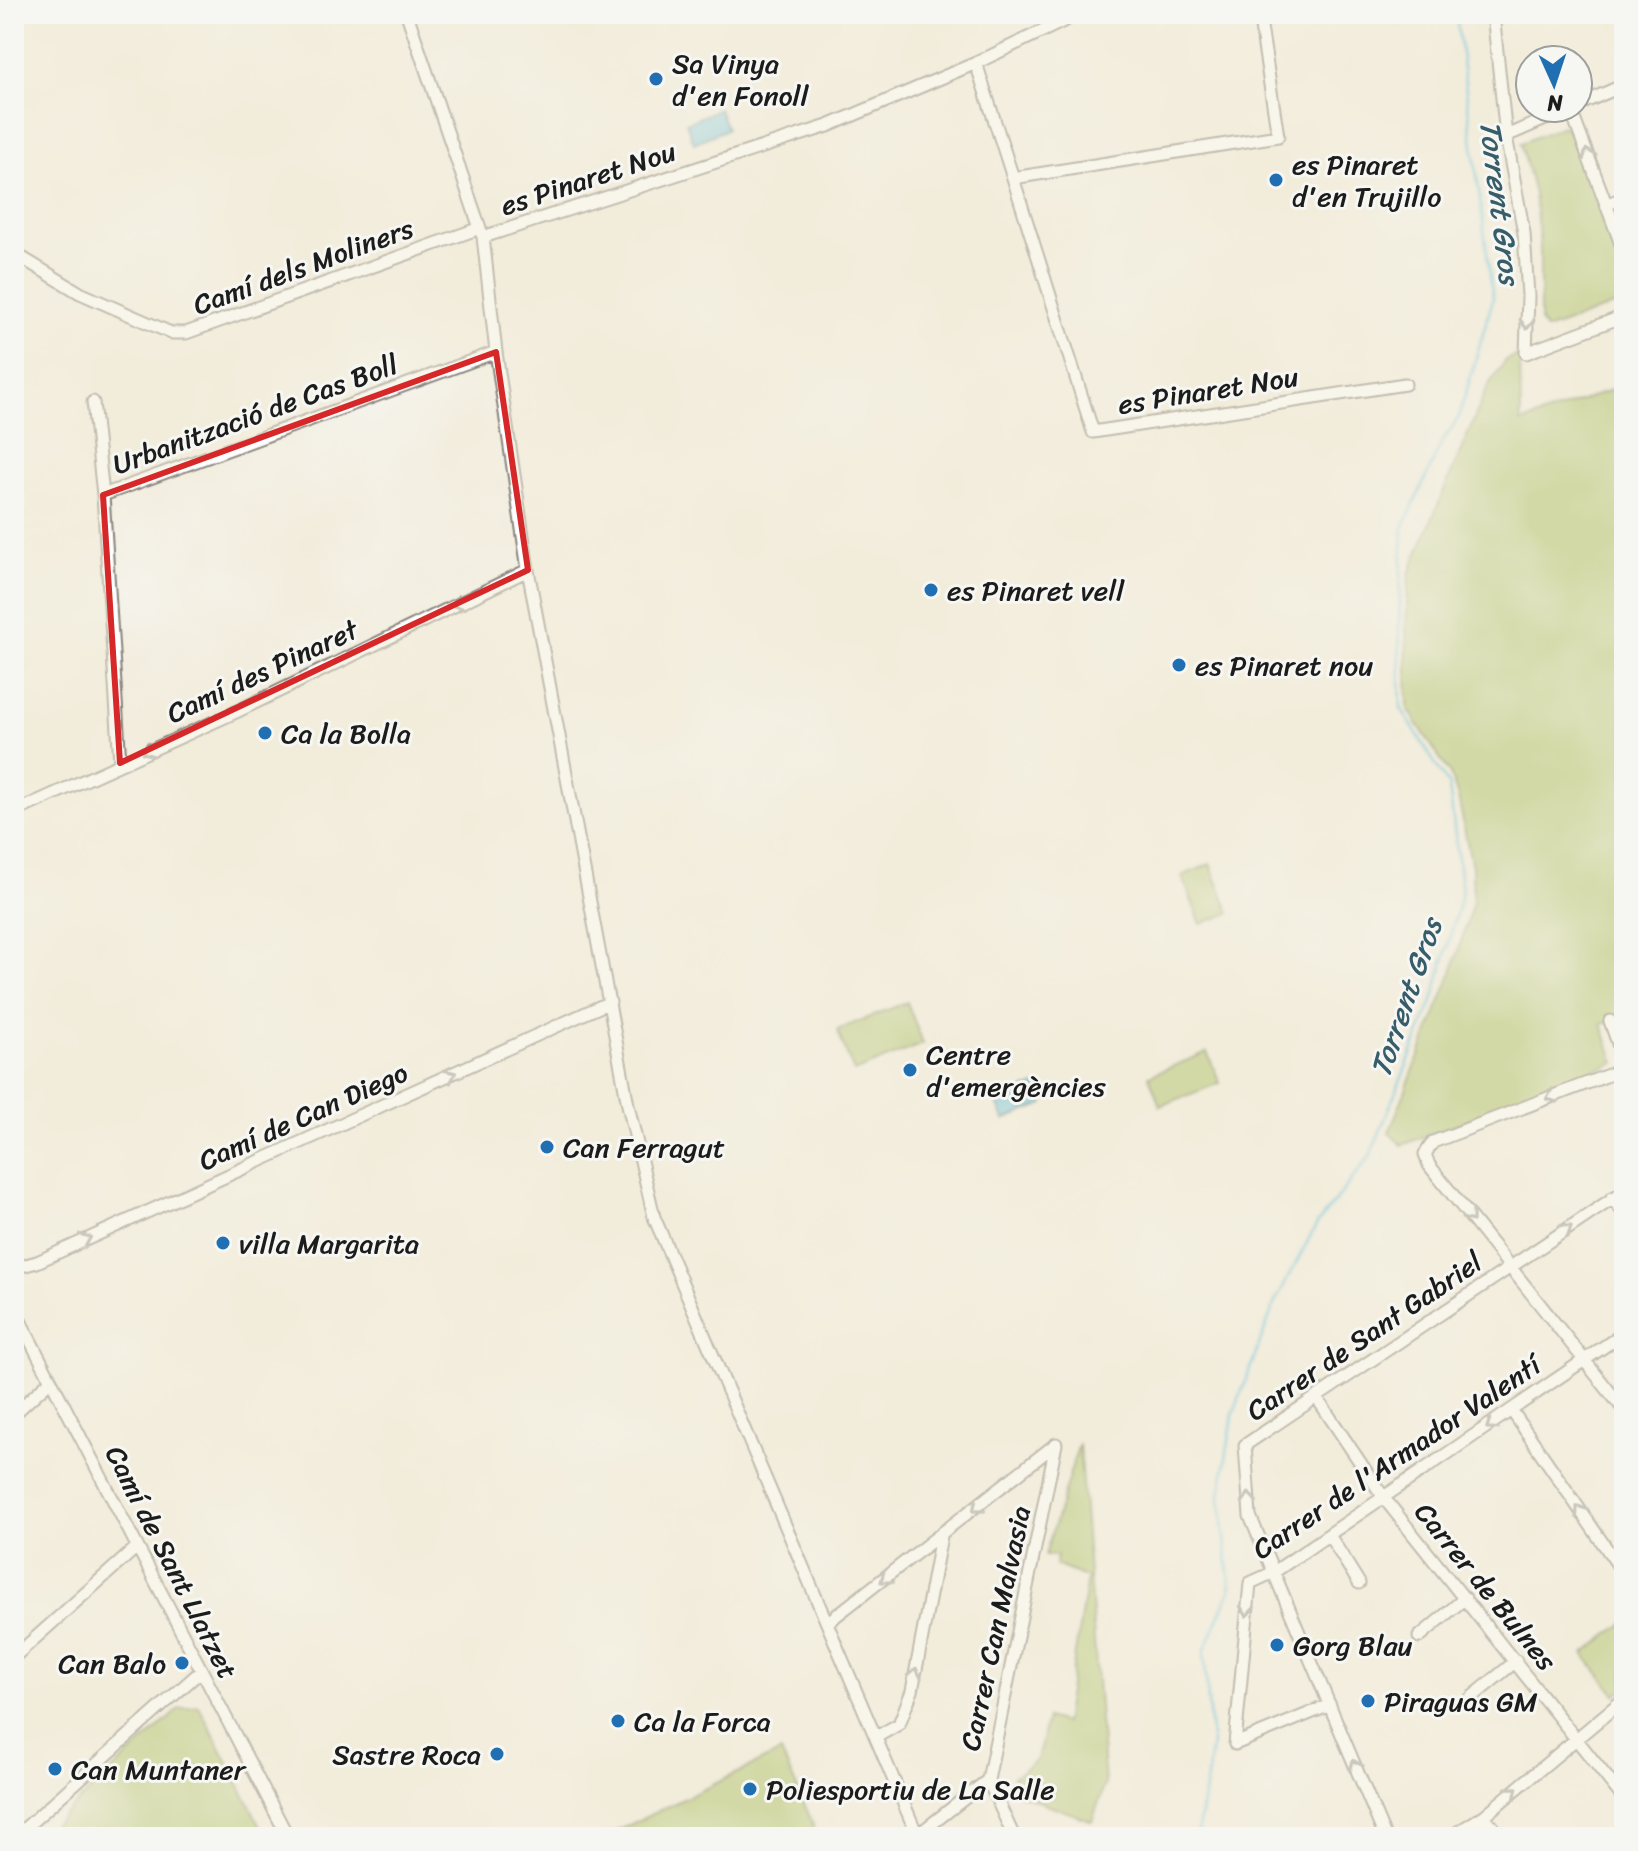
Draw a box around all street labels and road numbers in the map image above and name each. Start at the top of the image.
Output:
street label: es Pinaret Nou [494,127,682,230]
street label: Camí dels Moliners [186,204,421,329]
street label: Urbanització de Cas Boll [105,340,406,489]
street label: es Pinaret Nou [1114,352,1302,429]
street label: Camí des Pinaret [158,605,368,737]
street label: Camí de Can Diego [190,1048,416,1185]
street label: Carrer de Sant Gabriel [1236,1238,1494,1434]
street label: Carrer de l'Armador Valentí [1242,1340,1554,1573]
street label: Camí de Sant Llatzet [91,1437,252,1688]
street label: Carrer de Bulnes [1402,1491,1570,1682]
street label: Carrer Can Malvasia [946,1501,1045,1755]

